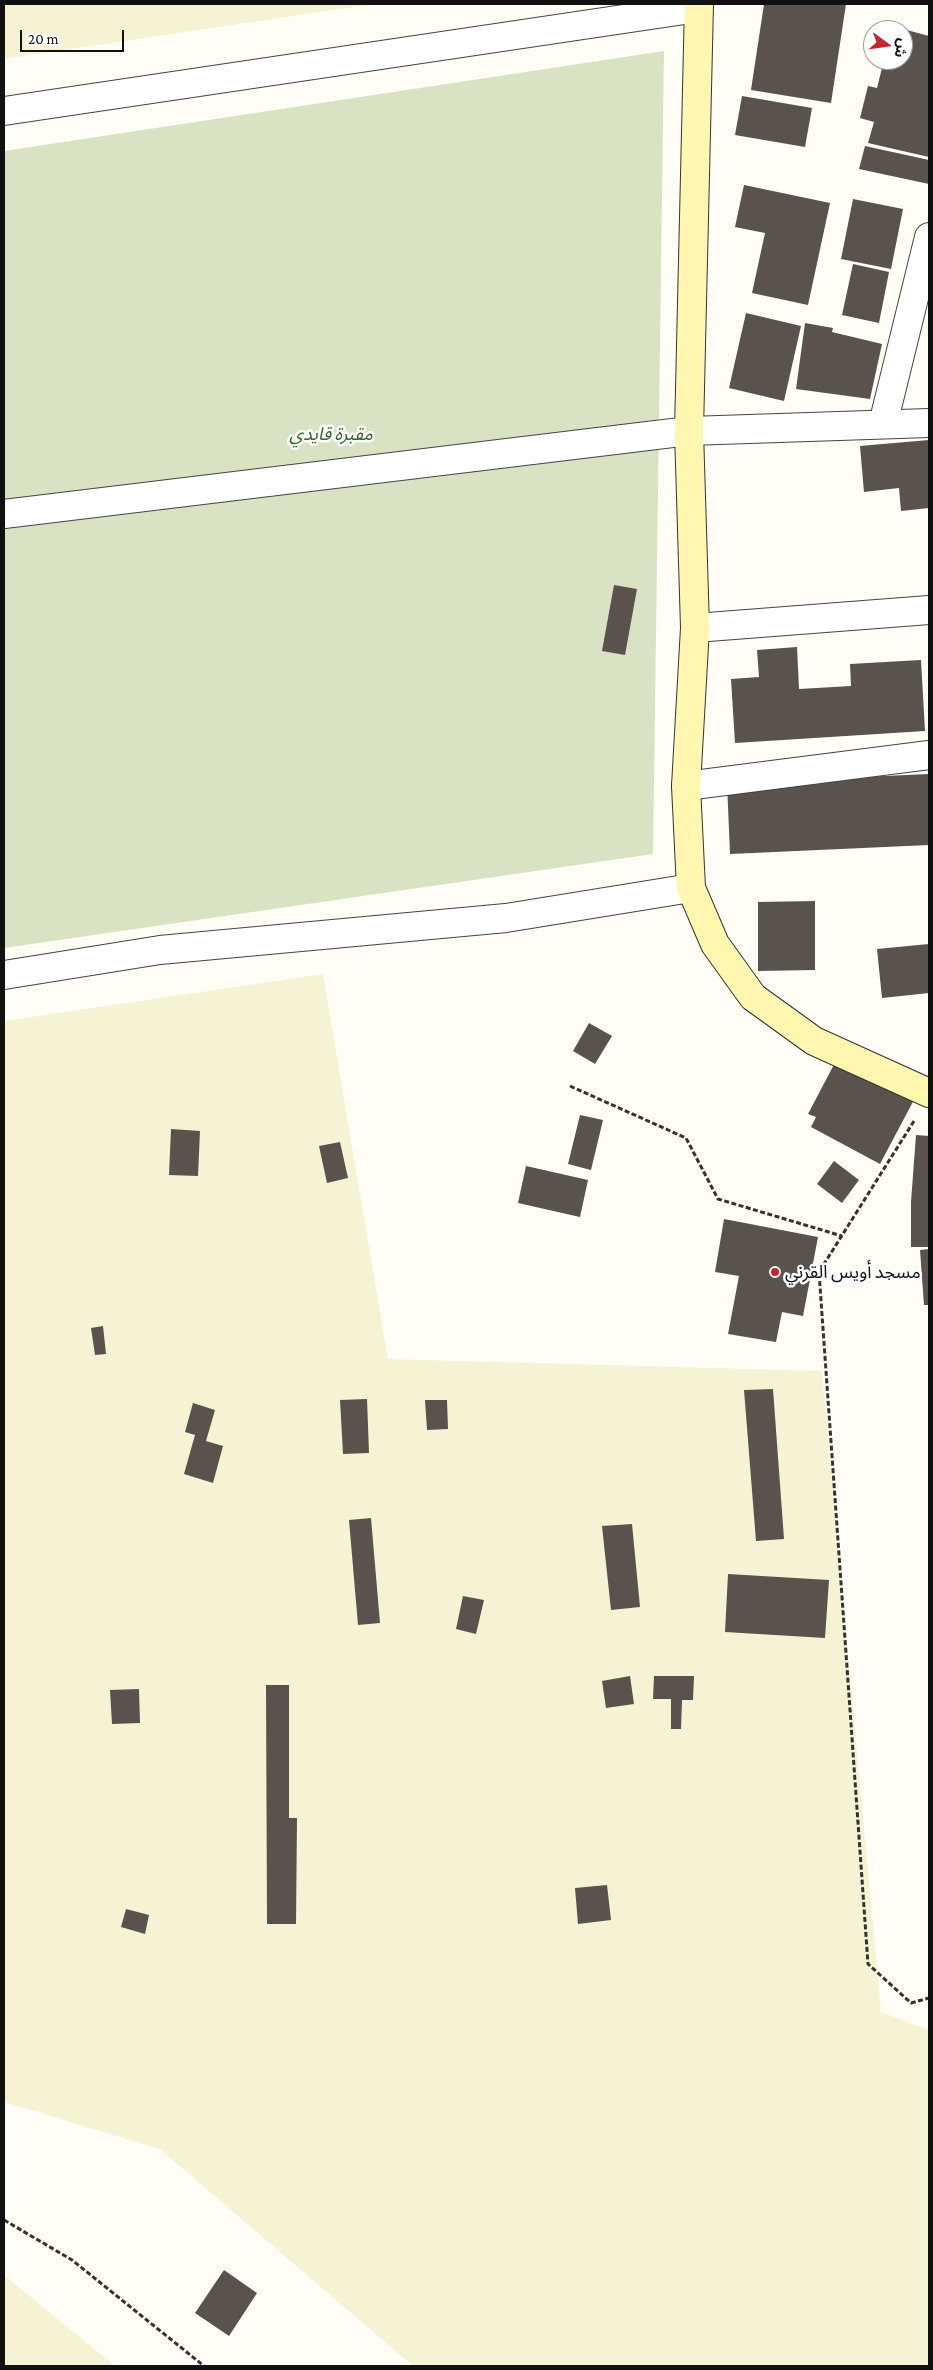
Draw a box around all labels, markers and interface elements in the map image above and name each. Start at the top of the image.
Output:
scale bar [22,20,126,52]
north arrow [863,20,913,70]
text: 20 m [28,31,59,47]
text: ش [892,37,912,60]
park label: مقبرة قايدي [289,423,373,445]
place label: مسجد أويس القرني [785,1261,921,1283]
marker: مسجد أويس القرني [769,1266,781,1278]

